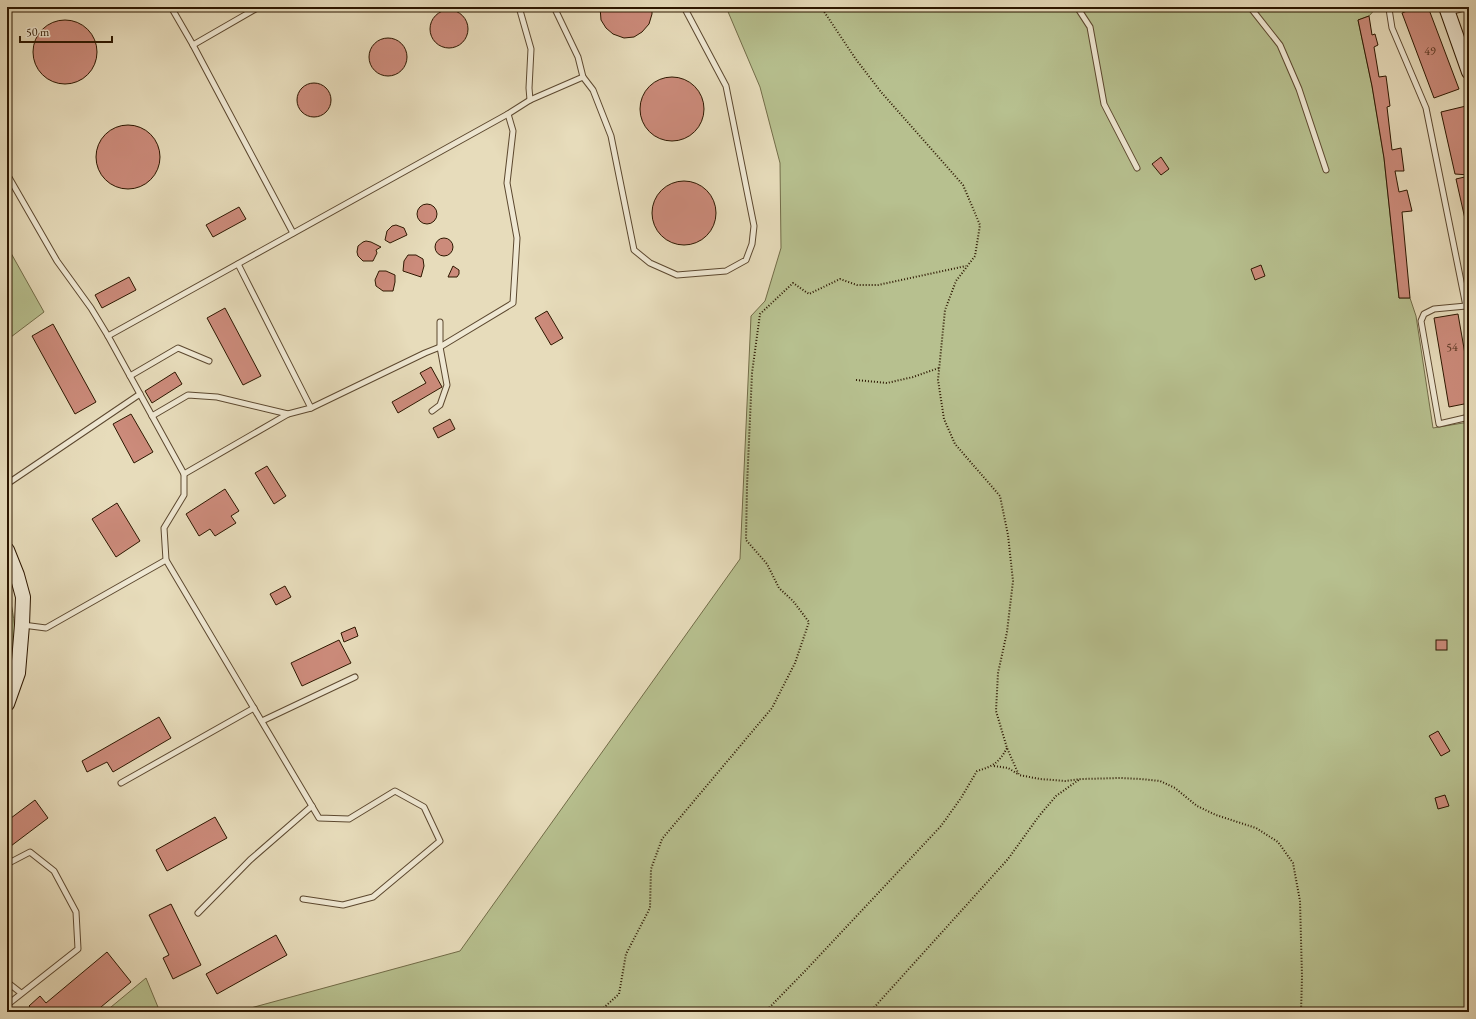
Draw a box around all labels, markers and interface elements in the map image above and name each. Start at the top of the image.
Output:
scale bar [20,18,112,44]
text: 50 m [26,24,50,40]
house number: 49 [1424,43,1436,59]
house number: 54 [1446,339,1458,355]

